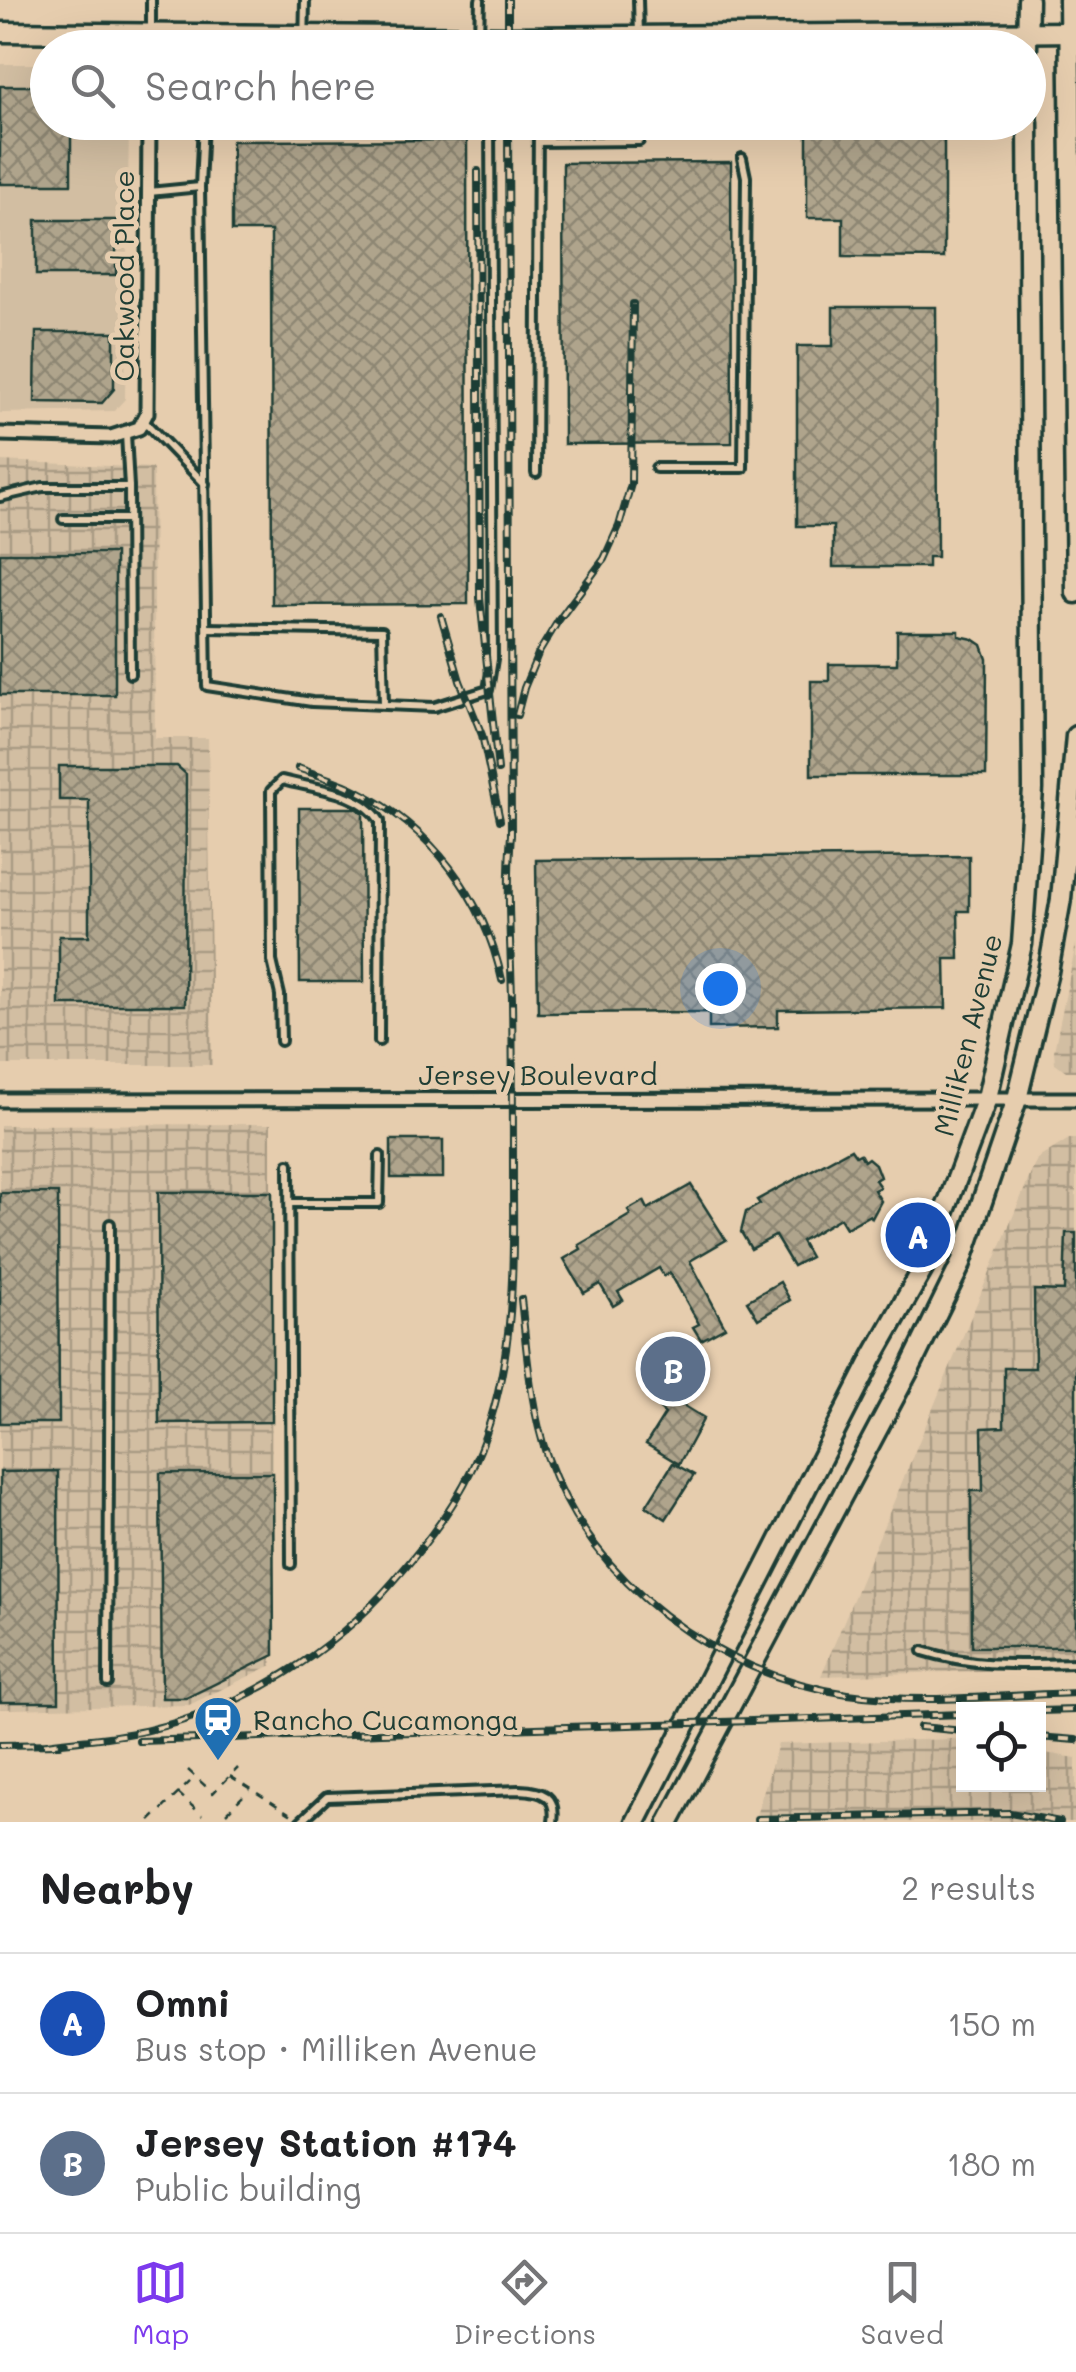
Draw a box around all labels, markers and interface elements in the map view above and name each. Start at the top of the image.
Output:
search box [30,30,1046,140]
icon: search [65,58,120,113]
text: Search here [145,60,376,110]
street label: Oakwood Place [105,170,141,382]
street label: Milliken Avenue [925,930,1010,1140]
your location [695,963,746,1014]
street label: Jersey Boulevard [418,1056,658,1092]
pin: A [886,1198,950,1272]
pin: B [640,1332,706,1406]
station icon: Rancho Cucamonga [192,1694,244,1762]
place label: Rancho Cucamonga [253,1701,519,1737]
map controls [956,1702,1046,1792]
button: locate [956,1702,1046,1792]
text: Nearby [40,1860,194,1915]
text: 2 results [901,1866,1036,1908]
text: Omni [135,1977,231,2027]
text: A [61,2002,84,2044]
text: 150 m [948,2002,1036,2044]
text: Bus stop · Milliken Avenue [135,2027,538,2069]
text: Jersey Station #174 [135,2117,517,2167]
text: B [62,2142,83,2184]
text: 180 m [947,2142,1036,2184]
text: Public building [135,2167,361,2209]
tab: Map [132,2255,189,2351]
tab: Directions [454,2255,596,2351]
tab: Saved [861,2255,944,2351]

